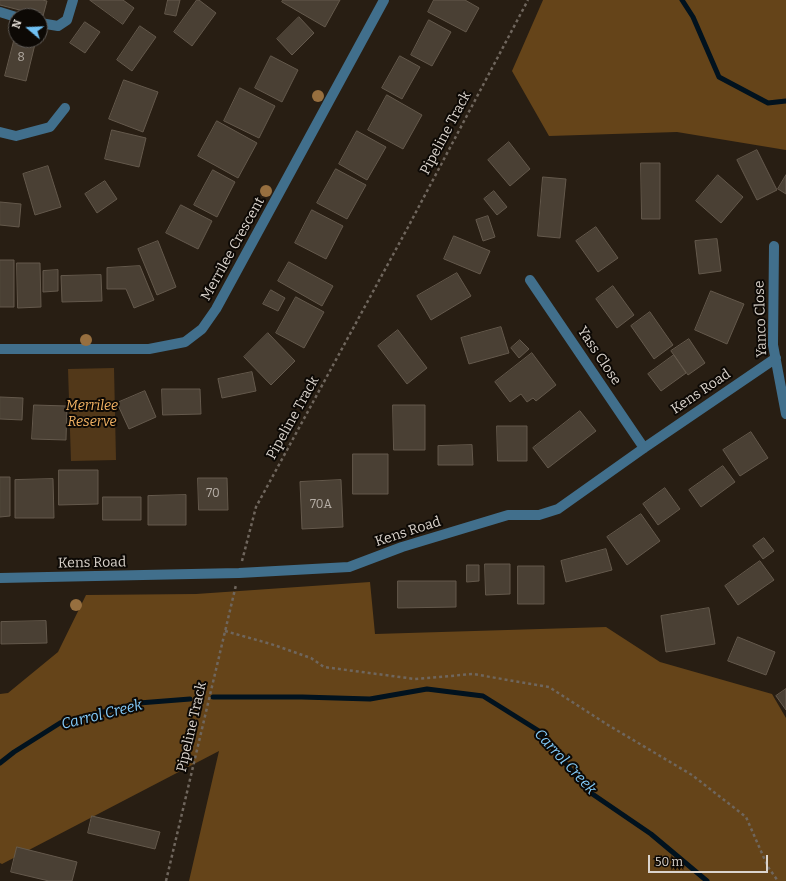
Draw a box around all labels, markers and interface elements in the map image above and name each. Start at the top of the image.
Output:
north arrow [8,8,48,48]
text: N [10,18,25,30]
house number: 8 [17,51,25,65]
street label: Pipeline Track [417,88,475,178]
street label: Merrilee Crescent [198,194,268,304]
street label: Yanco Close [751,280,771,358]
street label: Yass Close [573,324,625,388]
street label: Kens Road [668,366,734,418]
street label: Pipeline Track [263,374,323,462]
park label: Merrilee Reserve [66,398,118,430]
house number: 70 [206,487,220,501]
house number: 70A [310,498,332,512]
street label: Kens Road [373,513,443,551]
street label: Kens Road [58,554,126,572]
street label: Pipeline Track [173,680,211,774]
water label: Carrol Creek [60,696,144,734]
water label: Carrol Creek [530,726,600,798]
scale bar [650,847,770,873]
text: 50 m [655,855,683,869]

